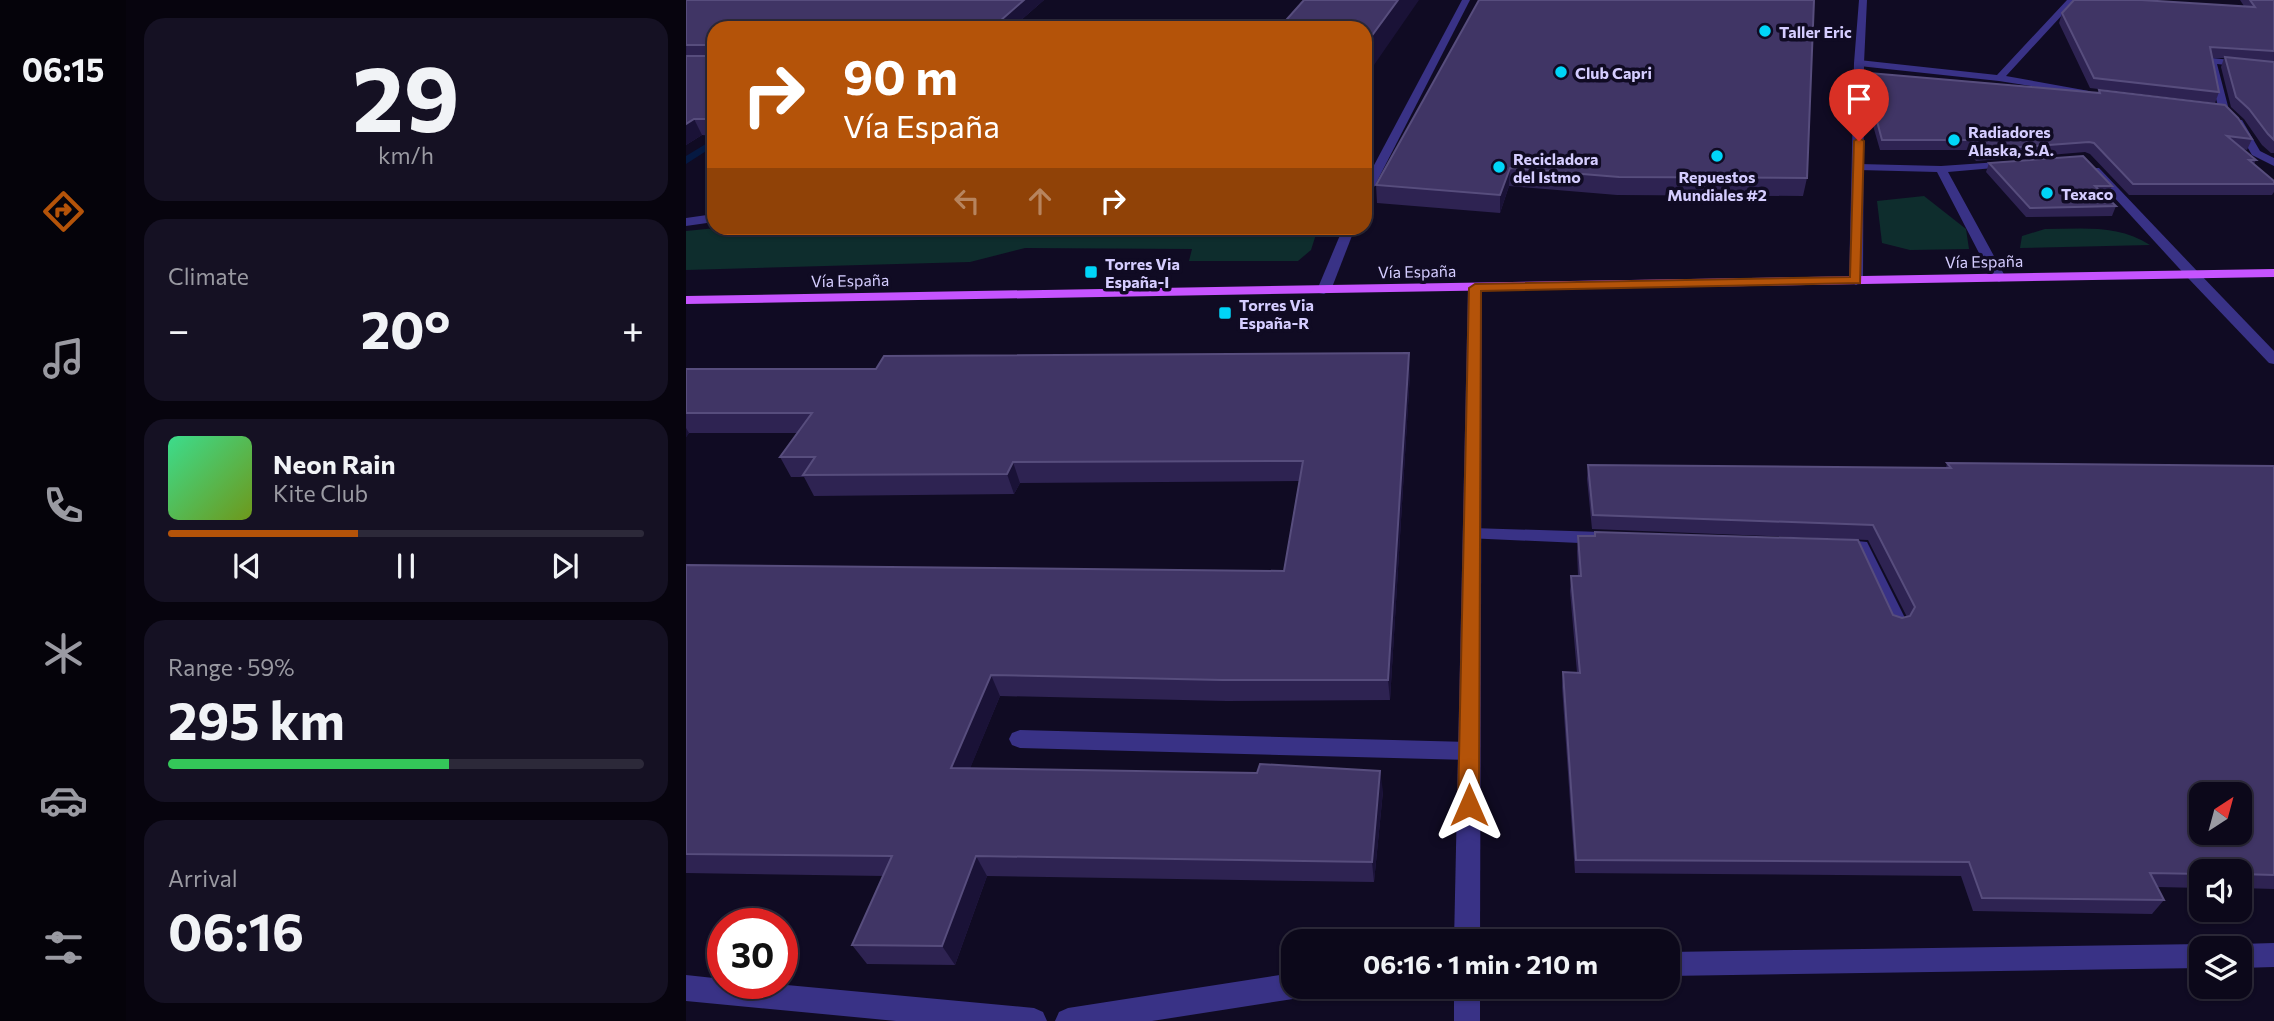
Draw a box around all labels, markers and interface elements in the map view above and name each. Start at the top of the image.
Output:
place label: Taller Eric [1779,22,1852,41]
marker: Taller Eric [1757,23,1773,39]
text: 29 [352,39,460,151]
text: 90 m [843,45,958,105]
text: 06:15 [22,49,104,89]
icon: right [728,49,819,140]
place label: Club Capri [1575,63,1652,82]
marker: Club Capri [1553,64,1569,80]
pin [1829,69,1889,141]
icon: arrive [1840,80,1878,118]
text: Vía España [843,105,1000,145]
place label: Radiadores Alaska, S.A. [1968,122,2054,159]
marker: Radiadores Alaska, S.A. [1946,132,1962,148]
text: km/h [378,141,434,169]
marker: Repuestos Mundiales #2 [1709,148,1725,164]
place label: Recicladora del Istmo [1513,149,1598,186]
marker: Recicladora del Istmo [1491,159,1507,175]
place label: Repuestos Mundiales #2 [1667,167,1767,204]
icon: left [948,182,986,220]
icon: ahead [1021,182,1059,220]
icon: right [1094,182,1132,220]
place label: Texaco [2061,184,2114,203]
marker: Texaco [2039,185,2055,201]
icon: directions [39,187,88,236]
street label: Vía España [1945,251,2023,271]
place label: Torres Via España-I [1105,254,1180,291]
street label: Vía España [1378,261,1456,281]
text: Climate [168,262,249,290]
marker: Torres Via España-I [1083,264,1099,280]
street label: Vía España [811,270,889,290]
place label: Torres Via España-R [1239,295,1314,332]
text: 20° [361,296,451,360]
text: − [168,305,190,352]
text: + [622,305,644,352]
marker: Torres Via España-R [1217,305,1233,321]
icon: music [39,334,88,383]
text: Neon Rain [273,448,396,479]
text: Kite Club [273,479,368,507]
icon: phone [39,481,88,530]
icon: previous [228,547,266,585]
icon: pause [387,547,425,585]
icon: next [546,547,584,585]
icon: climate [39,629,88,678]
text: Range · 59% [168,653,295,681]
text: 295 km [168,687,345,751]
position arrow [1432,768,1506,842]
icon: car [39,776,88,825]
north arrow [2189,782,2252,845]
map controls [2189,782,2252,999]
button: sound [2189,859,2252,922]
text: Arrival [168,864,238,892]
text: 06:16 [168,898,304,962]
speed limit sign: 30 [707,908,798,999]
icon: filters [39,923,88,972]
button: layers [2189,936,2252,999]
text: 06:16 · 1 min · 210 m [1363,948,1598,979]

